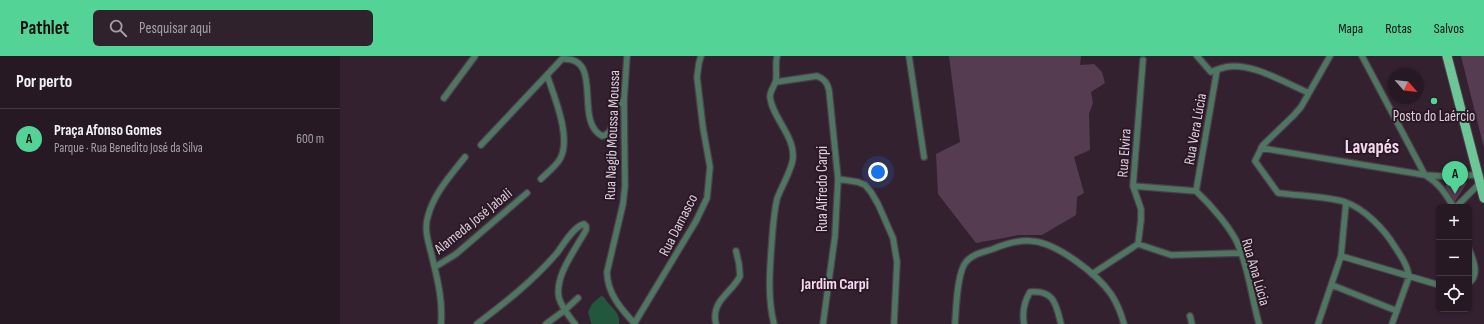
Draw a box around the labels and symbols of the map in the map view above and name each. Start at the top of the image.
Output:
north arrow [1388,68,1424,104]
street label: Rua Nagib Moussa Moussa [601,70,624,200]
street label: Rua Vera Lúcia [1180,92,1211,166]
marker: Posto do Laércio [1429,96,1439,106]
place label: Posto do Laércio [1393,107,1475,126]
street label: Rua Elvira [1113,128,1136,178]
district label: Lavapés [1345,136,1399,159]
street label: Rua Alfredo Carpi [813,146,832,232]
pin: A [1442,161,1468,194]
your location [868,162,888,182]
street label: Alameda José Jabali [430,184,516,259]
street label: Rua Damasco [655,191,702,260]
street label: Rua Ana Lúcia [1237,236,1274,308]
district label: Jardim Carpi [800,275,869,294]

